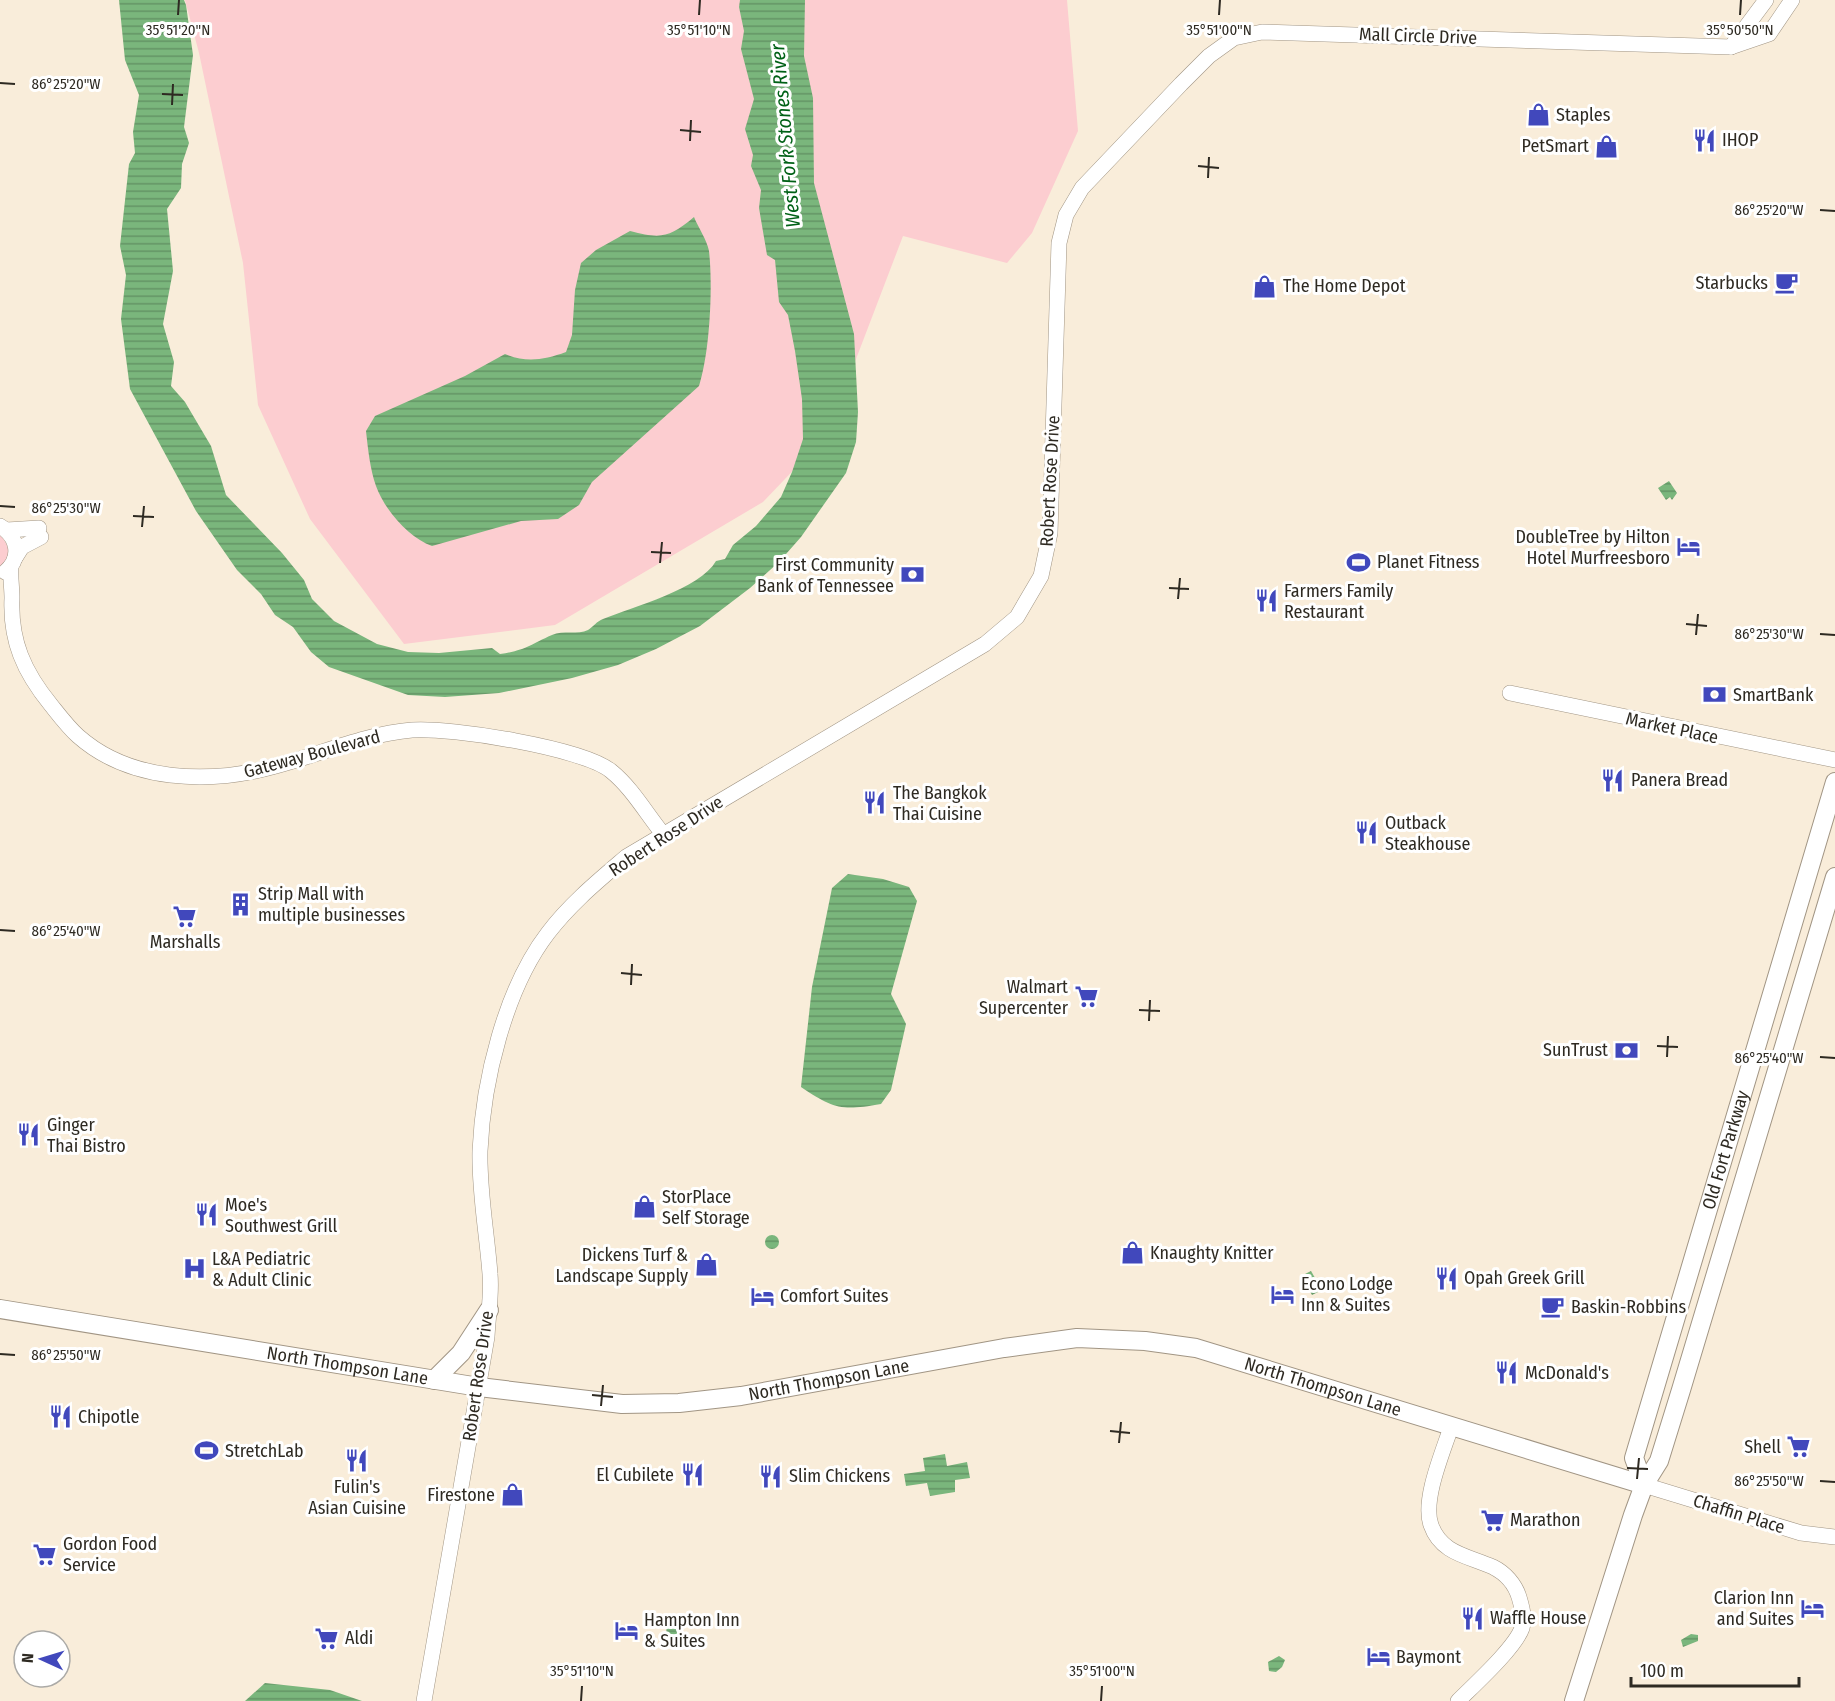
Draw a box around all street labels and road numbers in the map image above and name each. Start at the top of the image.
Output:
street label: Mall Circle Drive [1359,23,1478,49]
street label: Robert Rose Drive [1036,415,1064,547]
street label: Market Place [1624,707,1720,749]
street label: Gateway Boulevard [241,725,383,783]
street label: Robert Rose Drive [605,791,727,881]
street label: Old Fort Parkway [1697,1088,1754,1212]
street label: Robert Rose Drive [458,1309,498,1443]
street label: North Thompson Lane [265,1342,430,1390]
street label: North Thompson Lane [1242,1352,1404,1421]
street label: North Thompson Lane [747,1354,911,1405]
street label: Chaffin Place [1690,1490,1788,1538]

